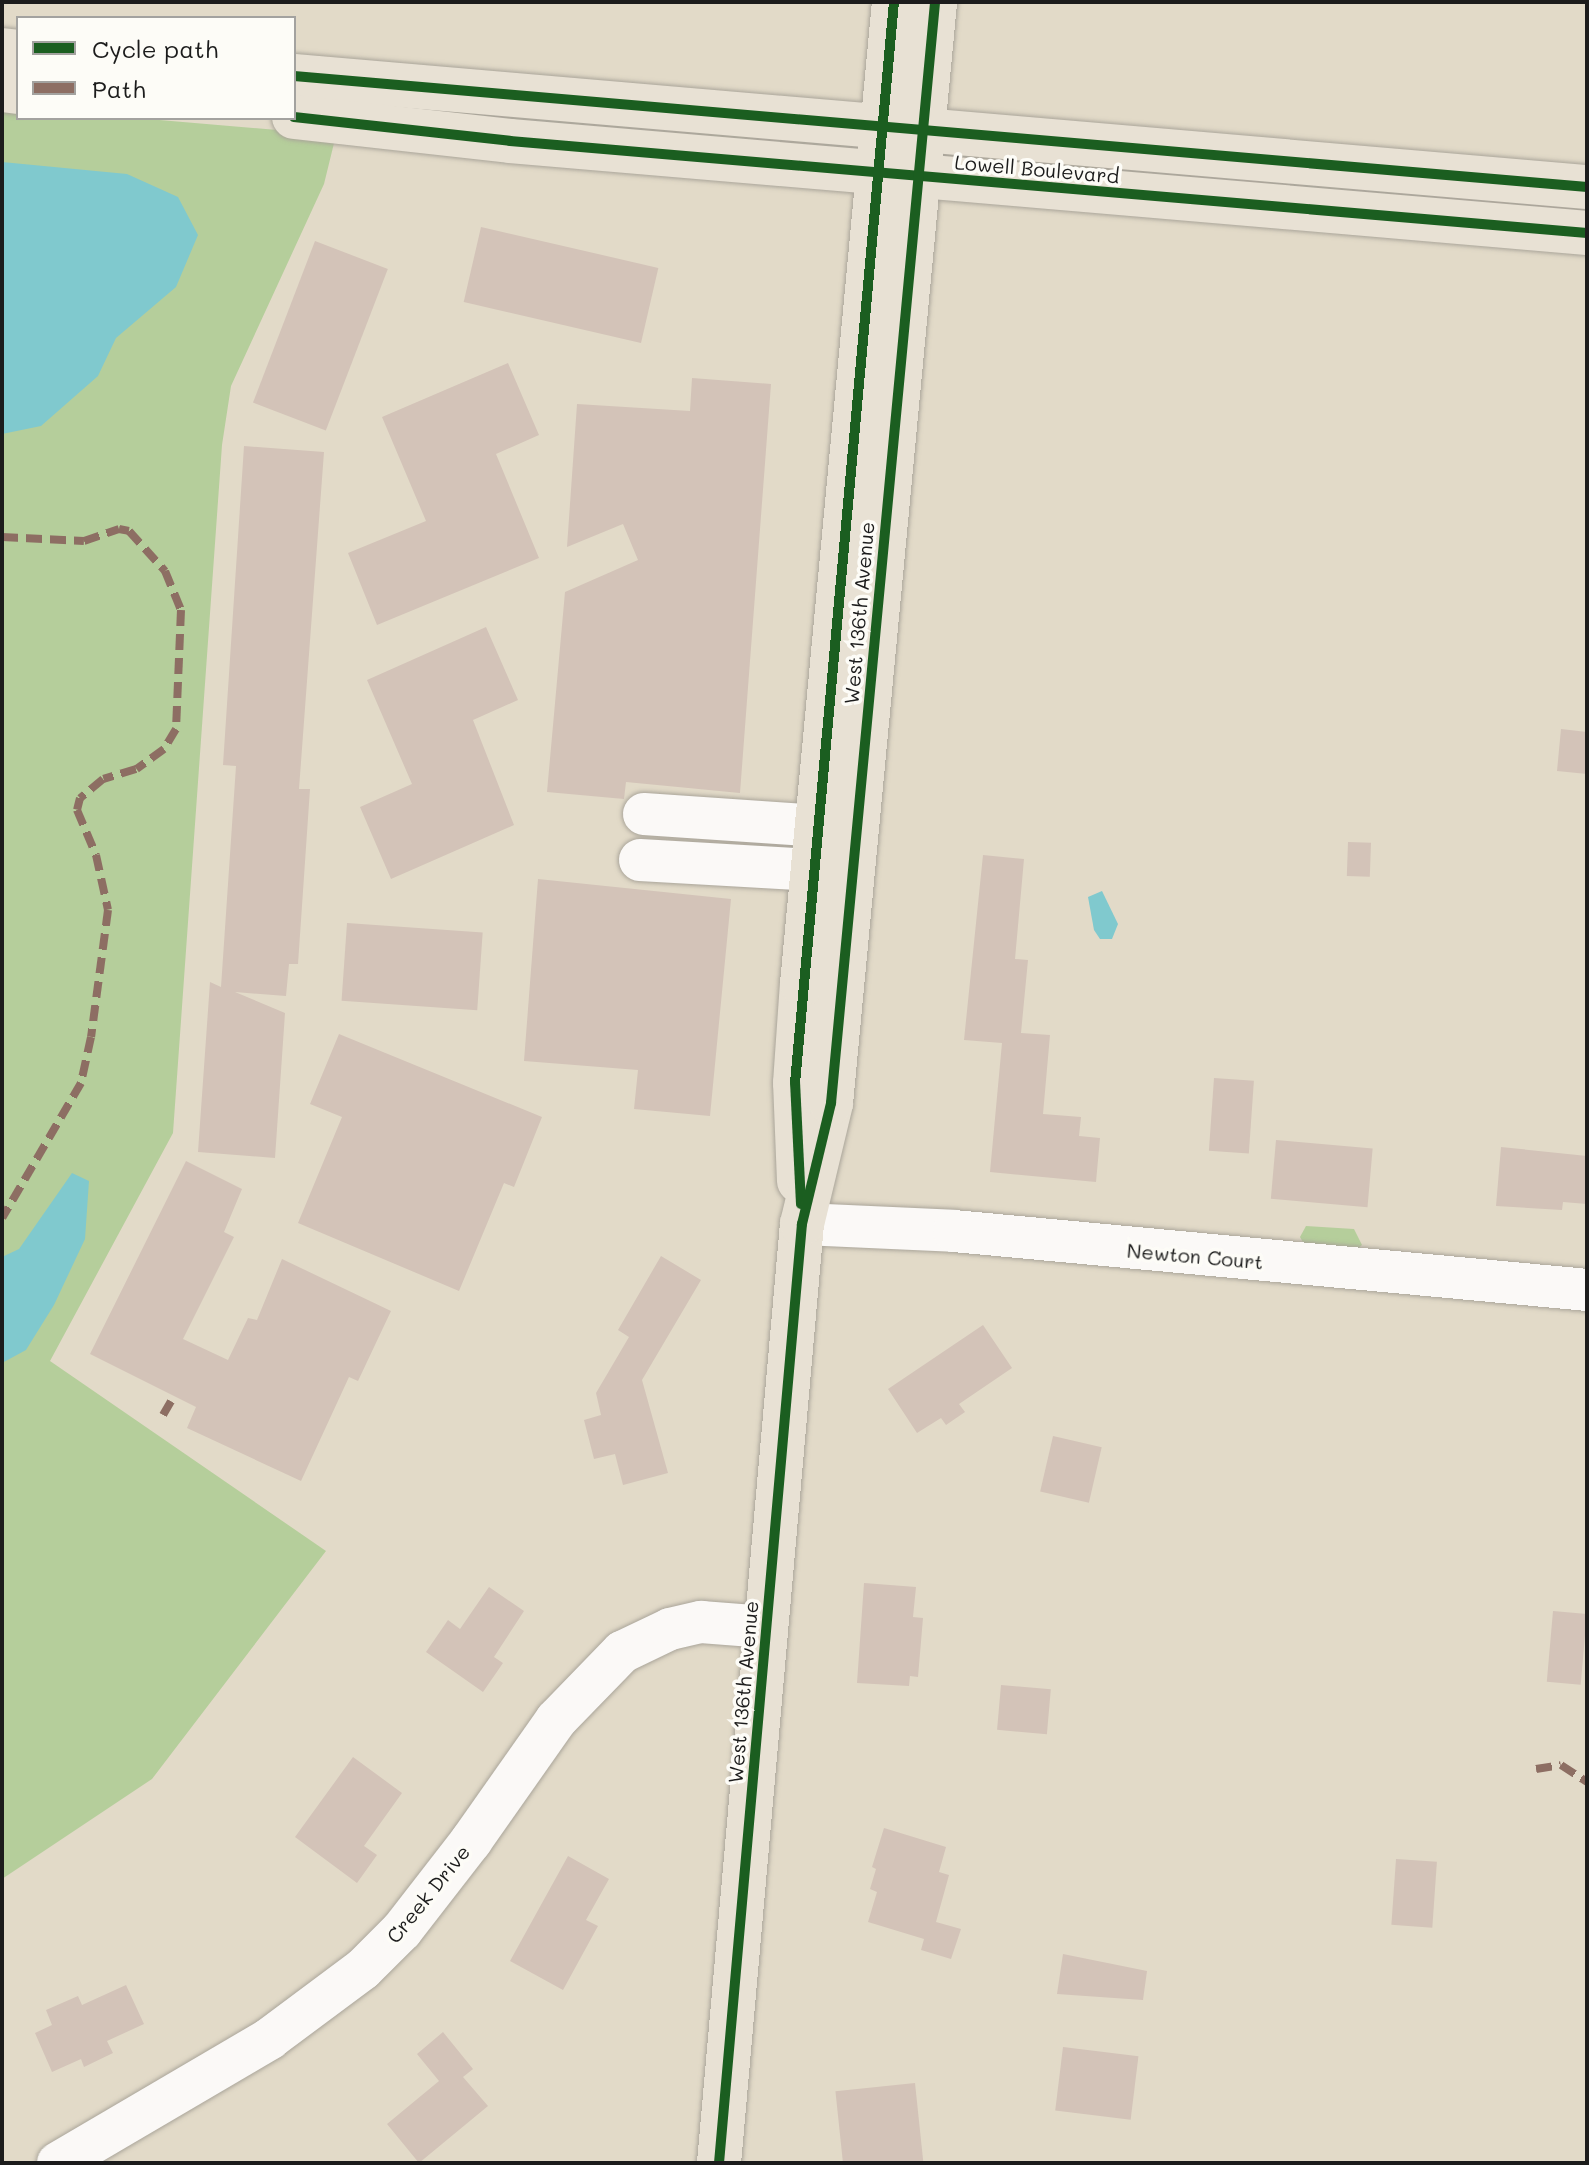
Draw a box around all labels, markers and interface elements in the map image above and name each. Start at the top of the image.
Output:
legend [16,16,296,120]
text: Cycle path [92,33,218,64]
text: Path [92,73,146,104]
street label: Lowell Boulevard [954,150,1120,188]
street label: West 136th Avenue [839,521,879,705]
street label: Newton Court [1126,1238,1264,1274]
street label: West 136th Avenue [723,1600,763,1784]
street label: Creek Drive [381,1840,475,1948]

